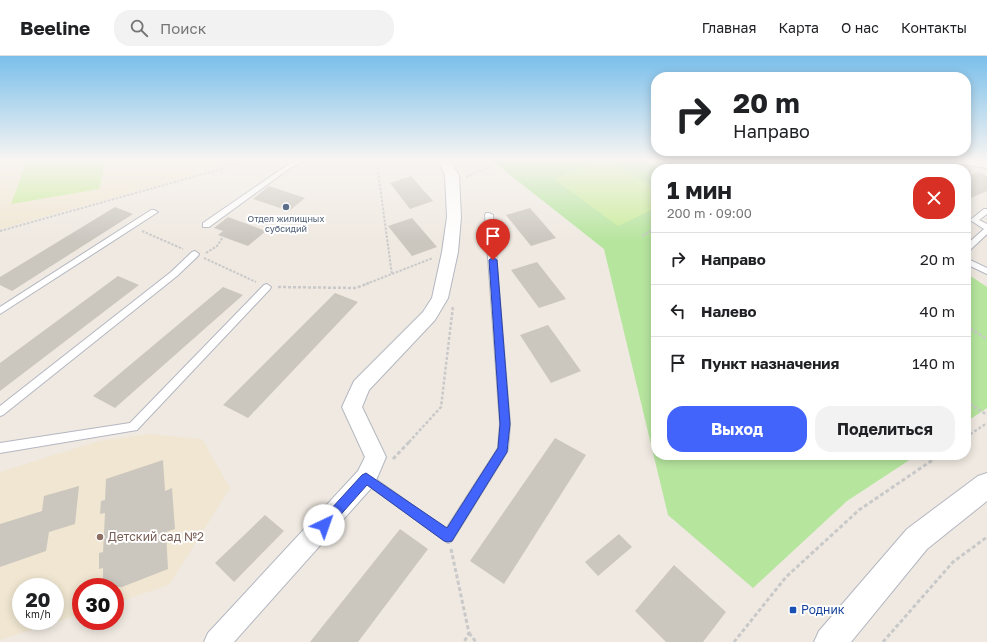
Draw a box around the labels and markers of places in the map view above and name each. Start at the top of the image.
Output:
marker: Отдел жилищных субсидий [281,202,291,212]
place label: Отдел жилищных субсидий [248,213,324,234]
pin [476,219,510,260]
place label: Детский сад №2 [108,529,204,544]
marker: Детский сад №2 [95,532,105,542]
place label: Родник [801,602,845,617]
marker: Родник [788,605,798,615]

